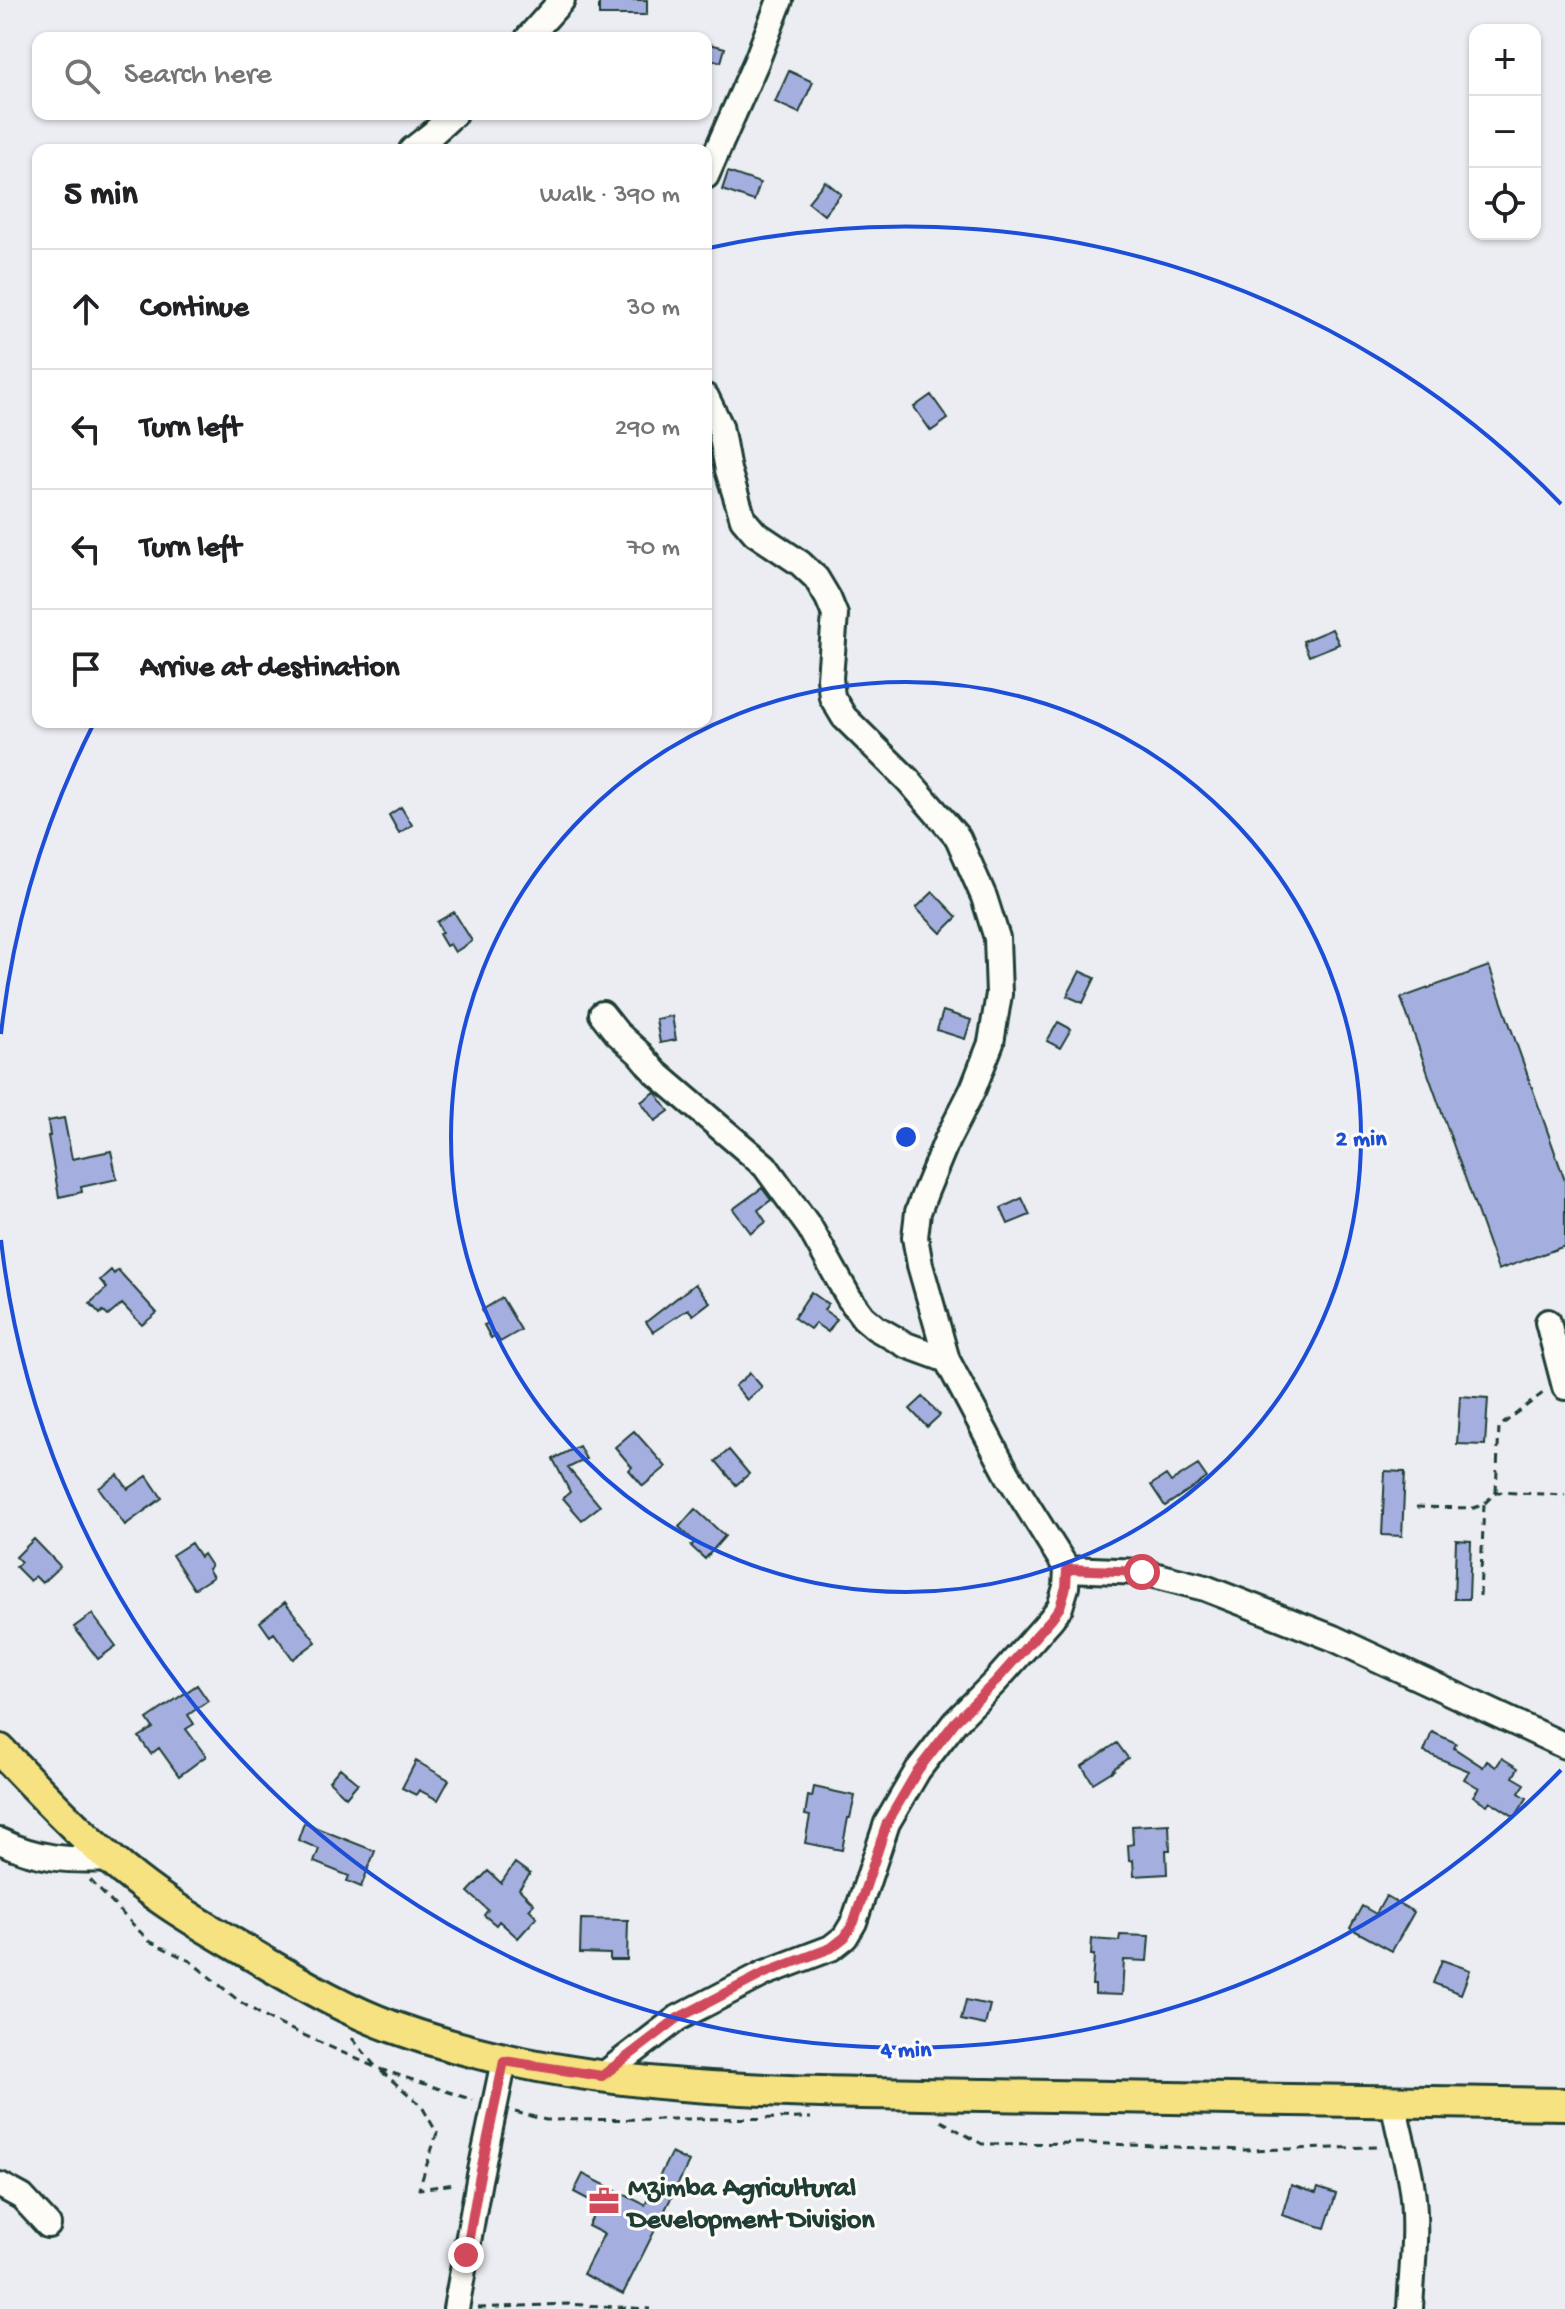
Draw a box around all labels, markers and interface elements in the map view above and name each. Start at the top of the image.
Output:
map controls [1469,24,1541,240]
button: + [1469,24,1541,96]
search box [32,32,712,120]
icon: search [60,54,104,98]
text: Search here [124,59,272,94]
button: − [1469,96,1541,168]
button: locate [1469,168,1541,240]
text: 5 min [64,176,138,216]
text: Walk · 390 m [540,181,680,212]
icon: ahead [64,287,108,331]
text: Continue [140,292,249,327]
text: 30 m [627,294,680,325]
icon: left [64,407,108,451]
text: Turn left [140,412,241,447]
text: 290 m [615,414,680,445]
icon: left [64,527,108,571]
text: Turn left [140,532,241,567]
text: 70 m [627,534,680,565]
icon: arrive [64,647,108,691]
text: Arrive at destination [140,652,400,687]
centre of rings [892,1123,920,1151]
text: 2 min [1335,1126,1387,1155]
route start [1124,1554,1160,1590]
text: 4 min [880,2037,932,2066]
place label: Mzimba Agricultural Development Division [625,2173,875,2238]
office icon: Mzimba Agricultural Development Division [587,2184,621,2218]
route end [448,2237,484,2273]

